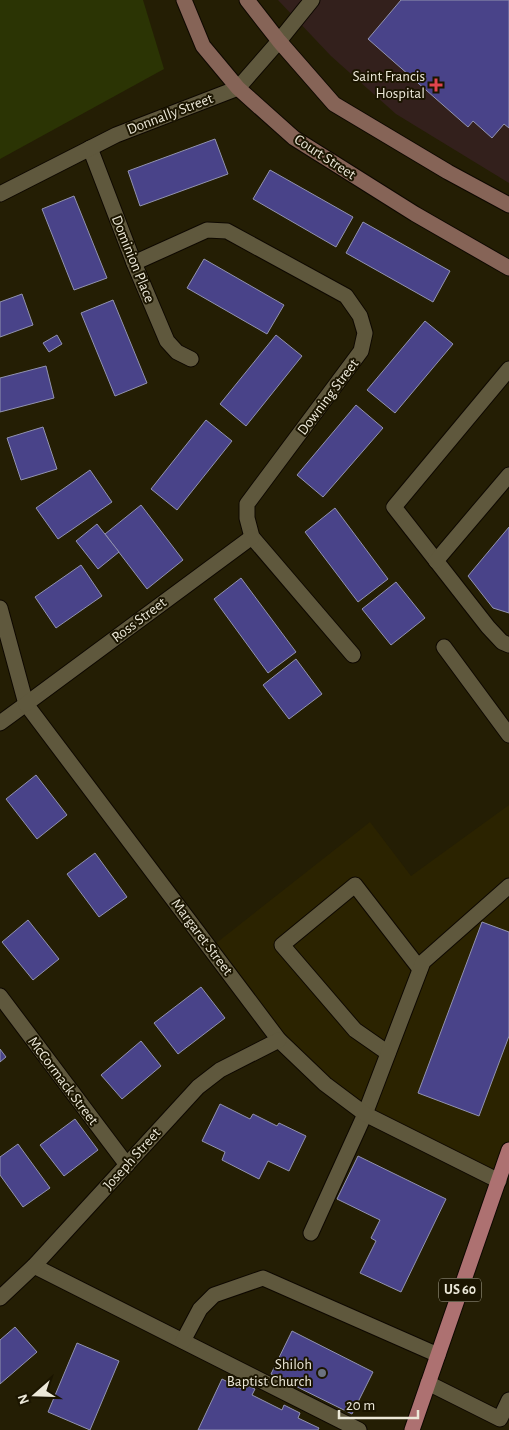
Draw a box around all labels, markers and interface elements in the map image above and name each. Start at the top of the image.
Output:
place label: Saint Francis Hospital [353,69,425,101]
marker: Saint Francis Hospital [429,78,443,92]
street label: Donnally Street [125,91,215,137]
street label: Court Street [292,132,359,182]
street label: Dominion Place [109,213,157,305]
street label: Downing Street [295,356,362,438]
street label: Ross Street [109,595,169,645]
street label: Margaret Street [168,896,236,978]
street label: McCormack Street [25,1034,101,1128]
street label: Joseph Street [101,1125,164,1193]
road number: US 60 [439,1278,481,1302]
place label: Shiloh Baptist Church [227,1357,312,1389]
marker: Shiloh Baptist Church [316,1367,328,1379]
north arrow [10,1370,60,1420]
scale bar [339,1388,418,1420]
text: N [15,1392,32,1406]
text: 20 m [346,1398,375,1413]

